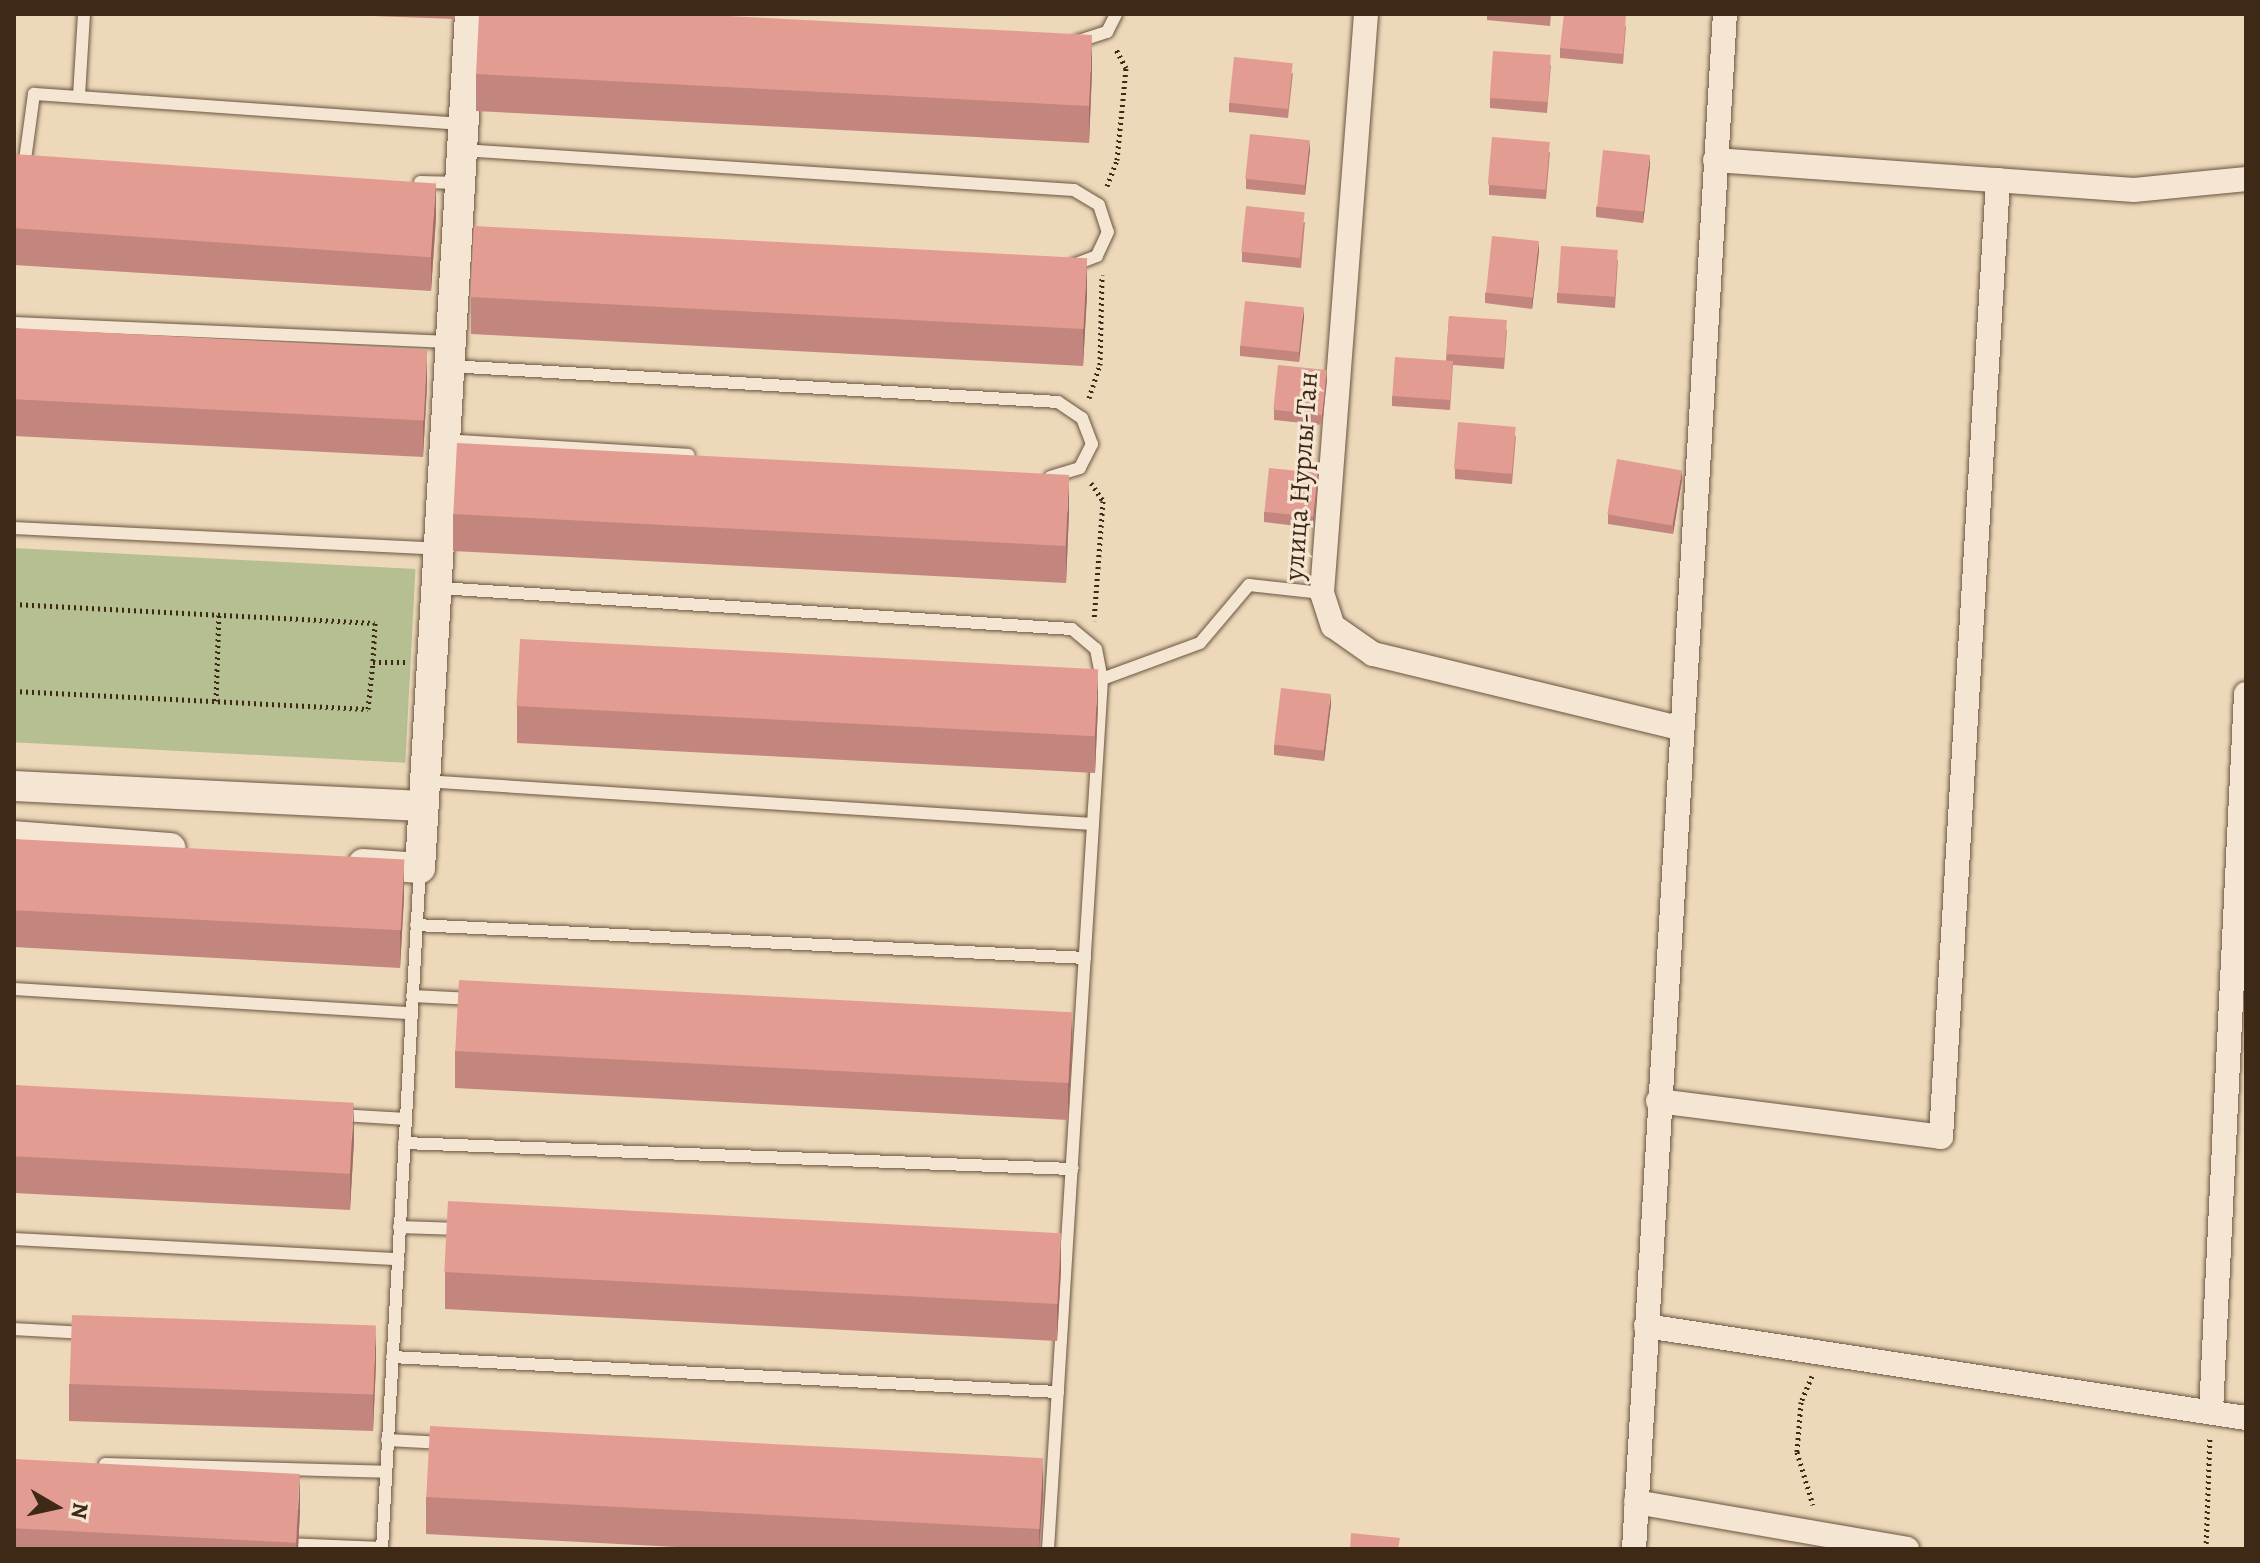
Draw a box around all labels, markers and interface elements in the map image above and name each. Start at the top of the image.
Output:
street label: улица Нурлы-Тан [1277,371,1325,581]
north arrow [16,1467,96,1547]
text: N [64,1500,96,1521]

